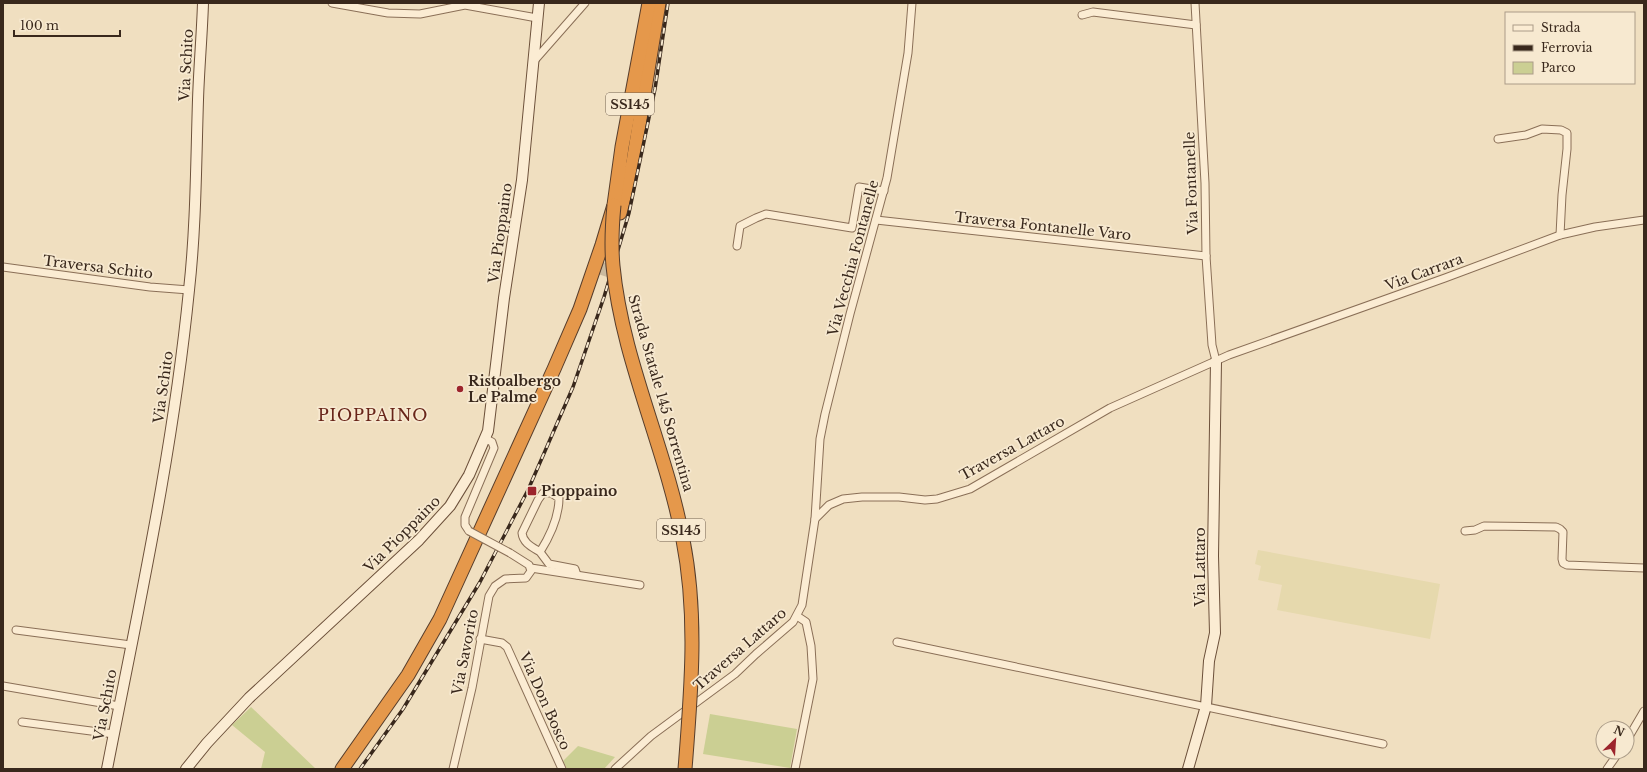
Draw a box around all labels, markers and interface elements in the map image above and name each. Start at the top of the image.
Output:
scale bar [14,12,120,38]
legend [1505,12,1635,84]
text: 100 m [20,18,59,33]
text: Strada [1541,20,1581,35]
street label: Via Schito [175,28,197,103]
text: Ferrovia [1541,40,1593,55]
text: Parco [1541,60,1576,75]
road number: SS145 [606,93,654,115]
street label: Via Fontanelle [1180,131,1202,236]
street label: Via Vecchia Fontanelle [823,178,883,339]
street label: Via Pioppaino [484,182,516,285]
street label: Traversa Fontanelle Varo [954,208,1132,244]
street label: Via Carrara [1382,249,1466,295]
street label: Traversa Schito [42,251,154,283]
street label: Strada Statale 145 Sorrentina [624,292,698,494]
street label: Via Schito [149,350,177,425]
place label: Ristoalbergo Le Palme [468,372,561,406]
marker: Ristoalbergo Le Palme [455,384,465,394]
district label: PIOPPAINO [318,405,428,425]
street label: Traversa Lattaro [956,412,1068,484]
place label: Pioppaino [541,482,617,500]
marker: Pioppaino [526,485,538,497]
street label: Via Pioppaino [359,492,444,577]
road number: SS145 [657,519,705,541]
street label: Via Lattaro [1191,527,1209,608]
street label: Traversa Lattaro [690,604,790,694]
street label: Via Savorito [448,608,482,697]
street label: Via Don Bosco [515,648,575,753]
street label: Via Schito [89,668,121,743]
north arrow [1595,720,1635,760]
text: N [1612,722,1627,740]

